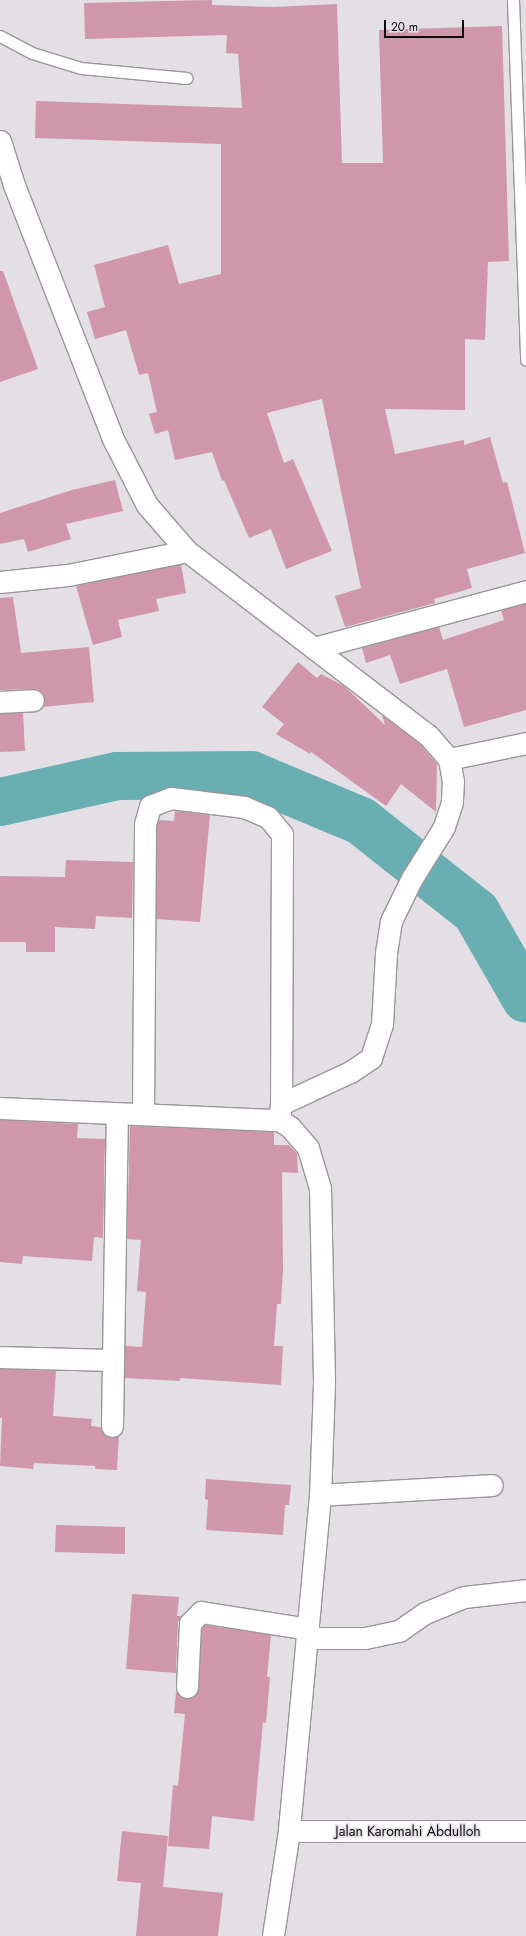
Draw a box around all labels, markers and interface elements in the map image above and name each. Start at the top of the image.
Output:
scale bar [386,12,466,38]
text: 20 m [391,18,418,36]
street label: Jalan Karomahi Abdulloh [335,1823,481,1839]

